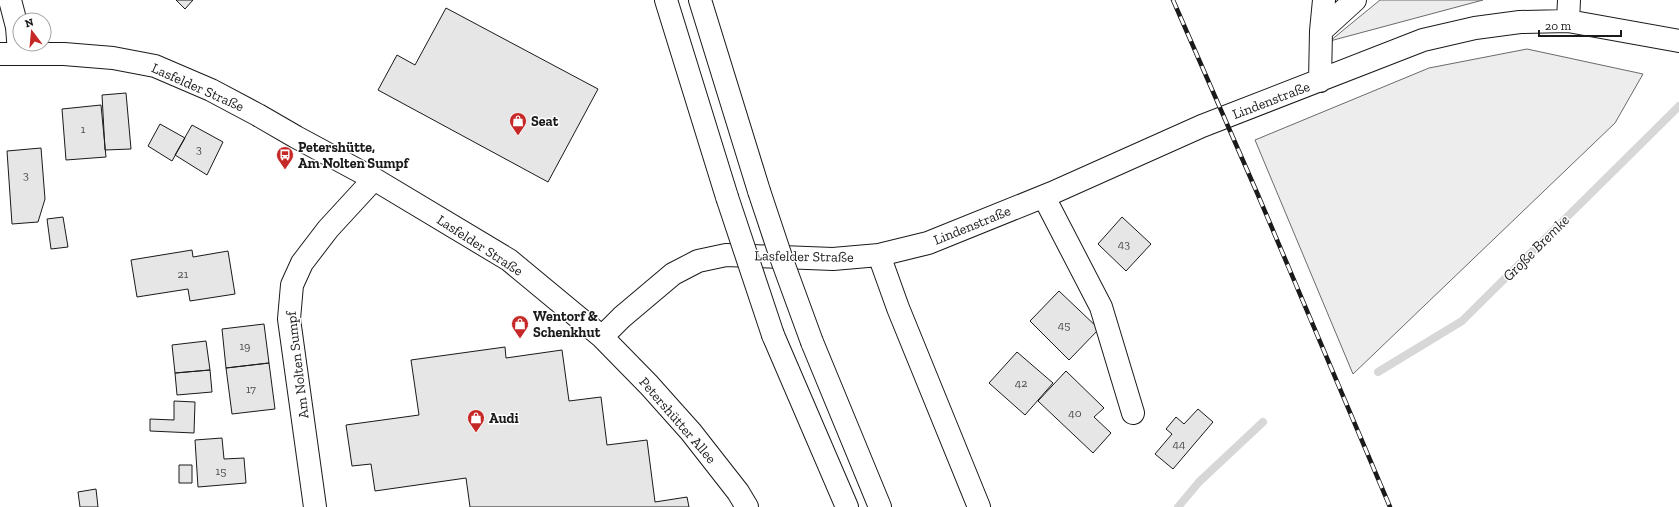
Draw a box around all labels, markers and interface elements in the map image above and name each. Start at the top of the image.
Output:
north arrow [12,12,52,52]
scale bar [1539,12,1621,38]
text: N [24,15,36,30]
text: 20 m [1545,19,1572,33]
street label: Lasfelder Straße [149,59,247,116]
street label: Lindenstraße [1230,78,1313,123]
shop icon: Seat [508,111,528,136]
place label: Seat [531,113,559,130]
house number: 1 [81,122,86,136]
place label: Petershütte, Am Nolten Sumpf [298,139,410,172]
house number: 3 [196,142,202,156]
bus stop icon: Petershütte, Am Nolten Sumpf [275,145,295,170]
house number: 3 [23,168,29,182]
street label: Lindenstraße [931,202,1014,249]
street label: Lasfelder Straße [433,211,526,280]
water label: Große Bremke [1499,211,1573,285]
house number: 43 [1118,237,1130,251]
street label: Lasfelder Straße [754,247,854,266]
house number: 21 [178,267,189,281]
place label: Wentorf & Schenkhut [533,308,601,341]
street label: Am Nolten Sumpf [282,309,313,419]
shop icon: Wentorf & Schenkhut [510,314,530,339]
house number: 45 [1058,318,1070,332]
house number: 19 [240,339,251,353]
street label: Petershütter Allee [635,374,720,467]
house number: 42 [1015,376,1027,390]
house number: 17 [246,382,256,396]
house number: 40 [1068,406,1082,420]
shop icon: Audi [466,408,486,433]
place label: Audi [489,410,519,427]
house number: 44 [1173,437,1186,451]
house number: 15 [216,464,226,478]

